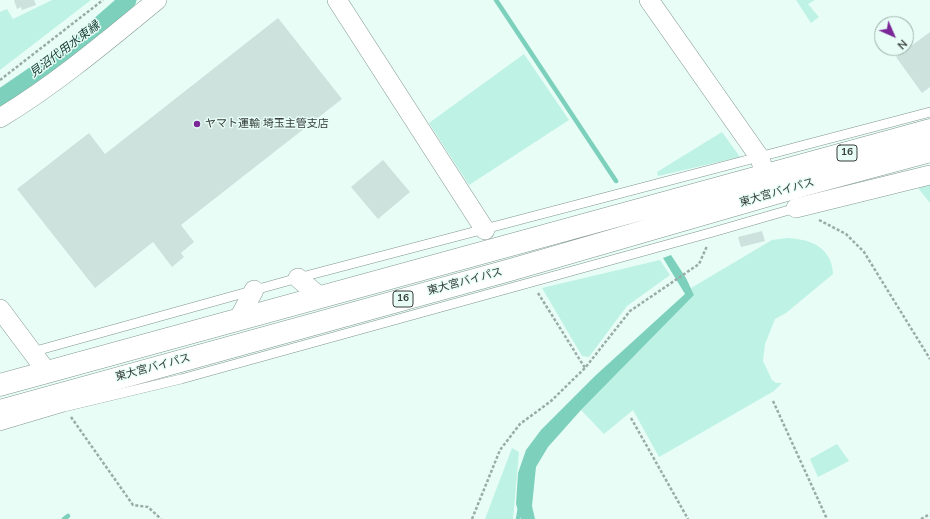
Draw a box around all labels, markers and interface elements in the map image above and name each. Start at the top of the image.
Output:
north arrow [874,16,914,56]
water label: 見沼代用水東縁 [27,19,103,81]
text: N [894,36,910,52]
place label: ヤマト運輸 埼玉主管支店 [205,117,329,131]
marker: ヤマト運輸 埼玉主管支店 [192,119,202,129]
road number: 16 [837,145,857,161]
street label: 東大宮バイパス [738,176,816,210]
street label: 東大宮バイパス [426,266,504,298]
road number: 16 [393,291,413,307]
street label: 東大宮バイパス [114,352,192,384]

